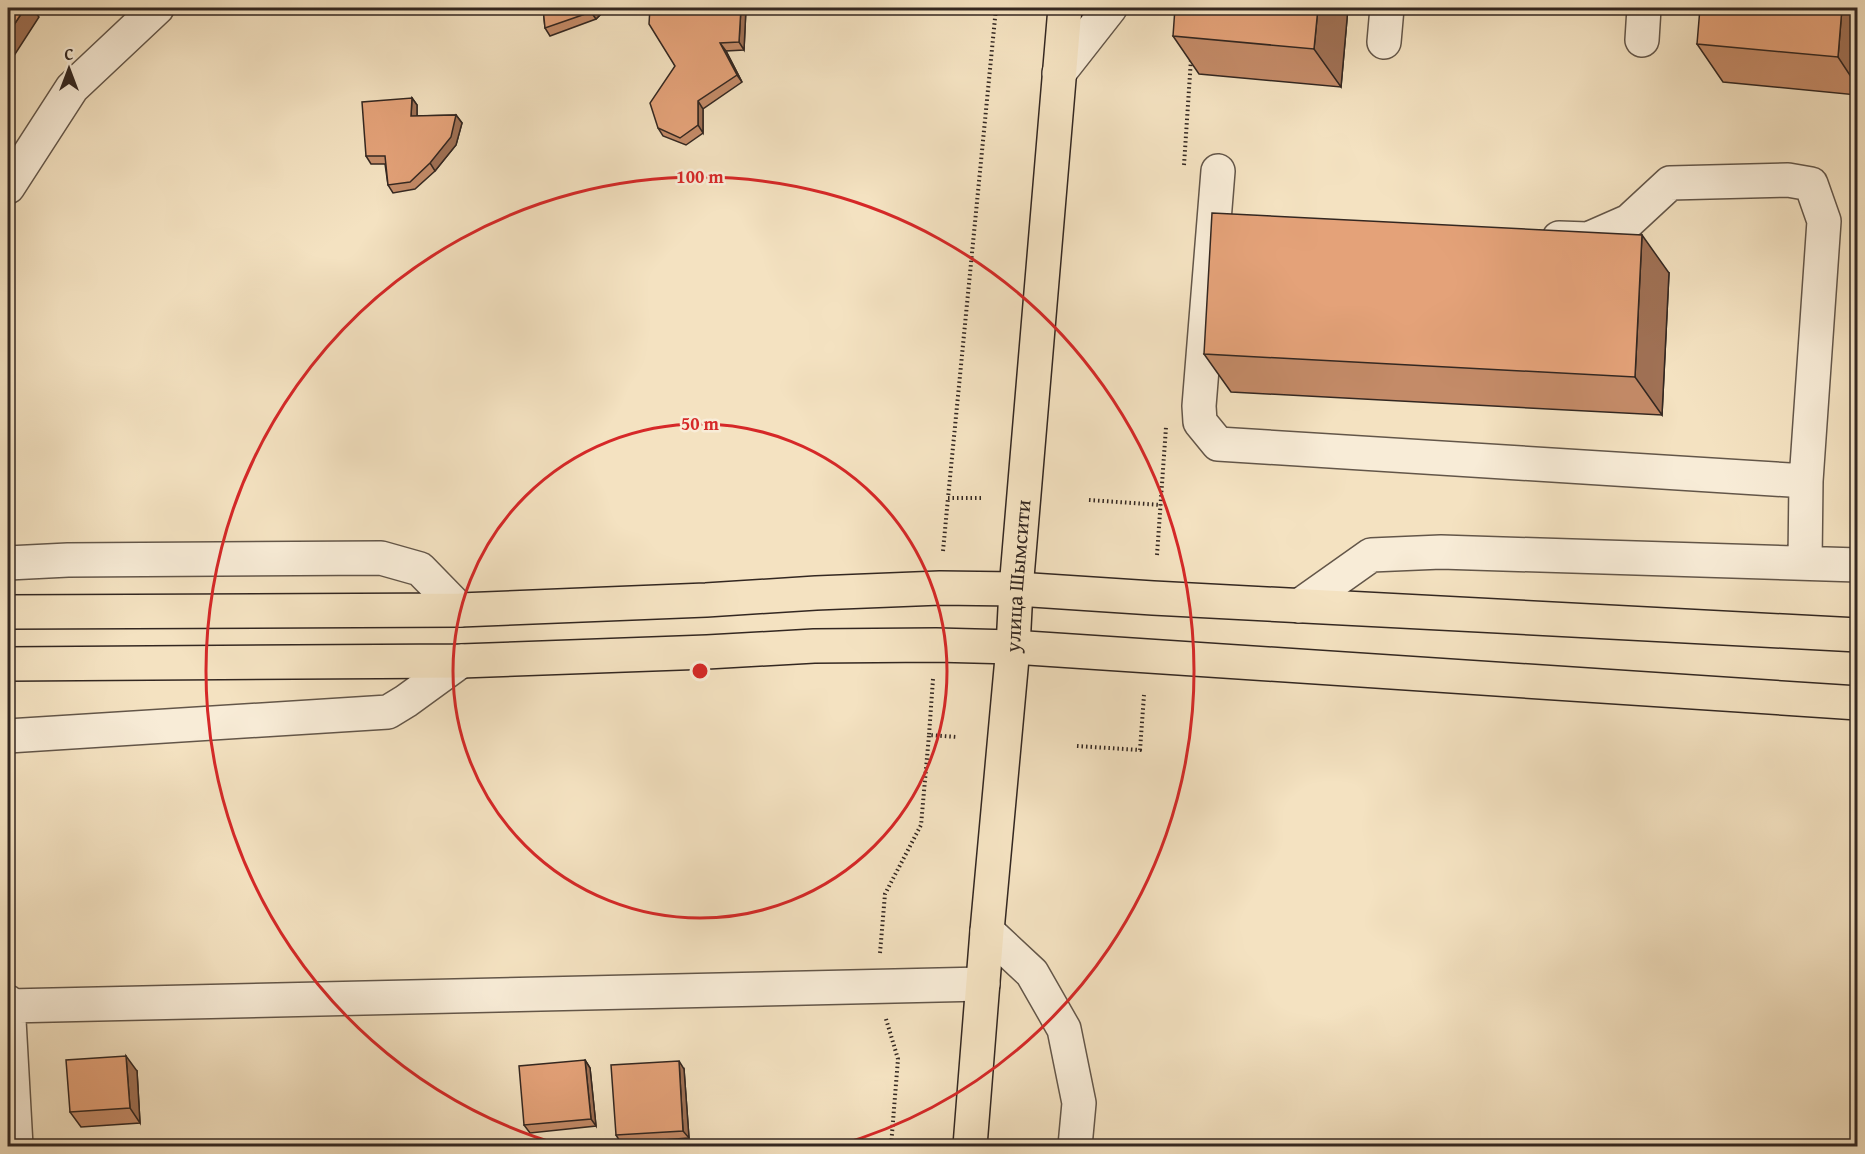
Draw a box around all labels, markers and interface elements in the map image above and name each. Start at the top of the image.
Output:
north arrow [39,39,99,99]
text: С [64,42,74,66]
text: 100 m [676,163,724,190]
text: 50 m [681,410,720,437]
street label: улица Шымсити [996,498,1038,655]
centre of rings [690,661,710,681]

